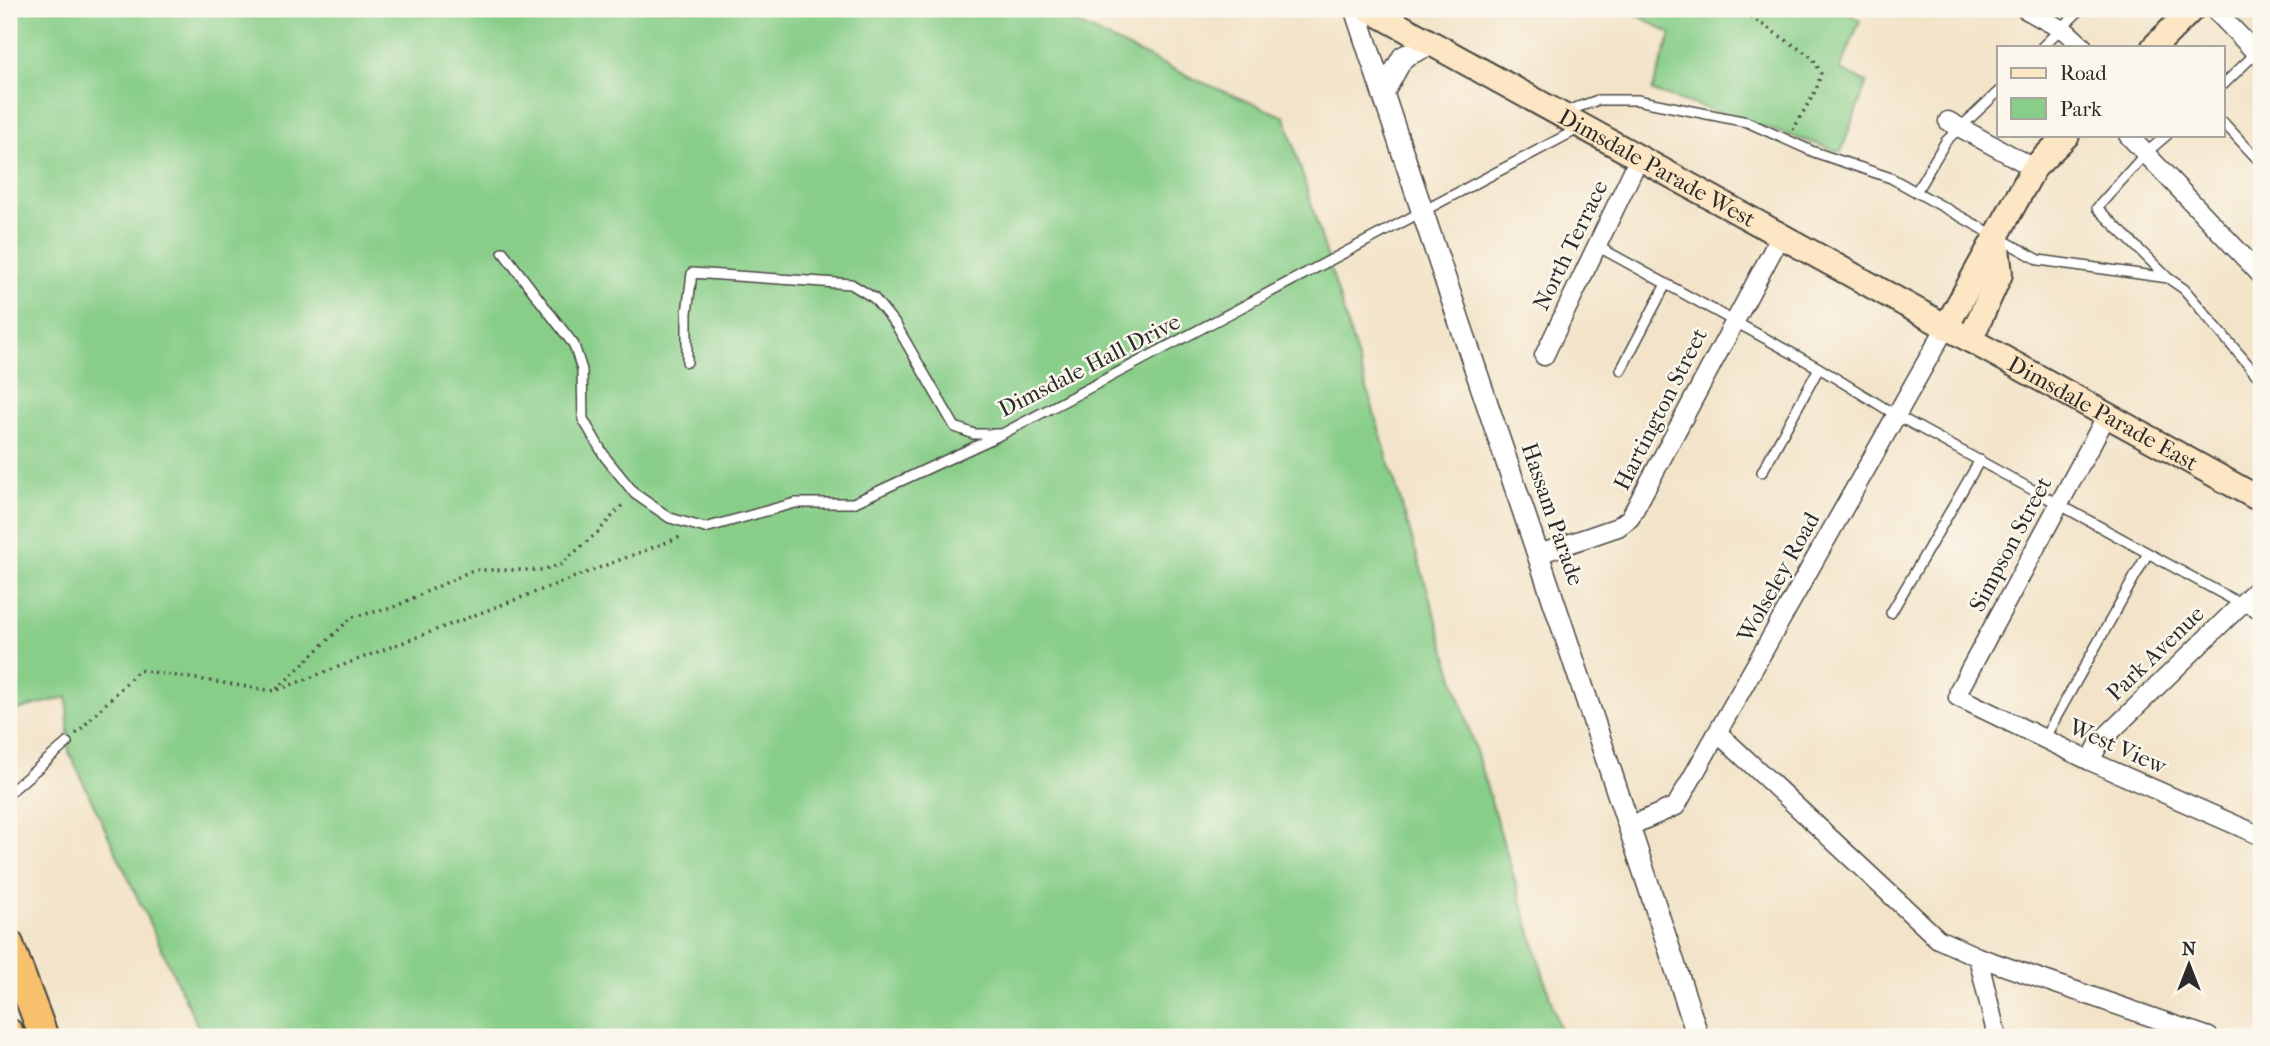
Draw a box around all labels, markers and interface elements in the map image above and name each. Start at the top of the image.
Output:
legend [1997,46,2224,136]
text: Road [2060,61,2107,85]
text: Park [2060,97,2102,121]
street label: Dimsdale Parade West [1554,103,1760,233]
street label: North Terrace [1527,176,1614,315]
street label: Dimsdale Hall Drive [994,308,1185,423]
street label: Hartington Street [1608,324,1713,495]
street label: Dimsdale Parade East [2003,350,2203,477]
street label: Hassam Parade [1515,439,1590,589]
street label: Simpson Street [1964,472,2057,616]
street label: Wolseley Road [1731,507,1825,648]
street label: Park Avenue [2101,600,2210,706]
street label: West View [2064,713,2172,780]
north arrow [2154,930,2224,1000]
text: N [2182,938,2197,960]

